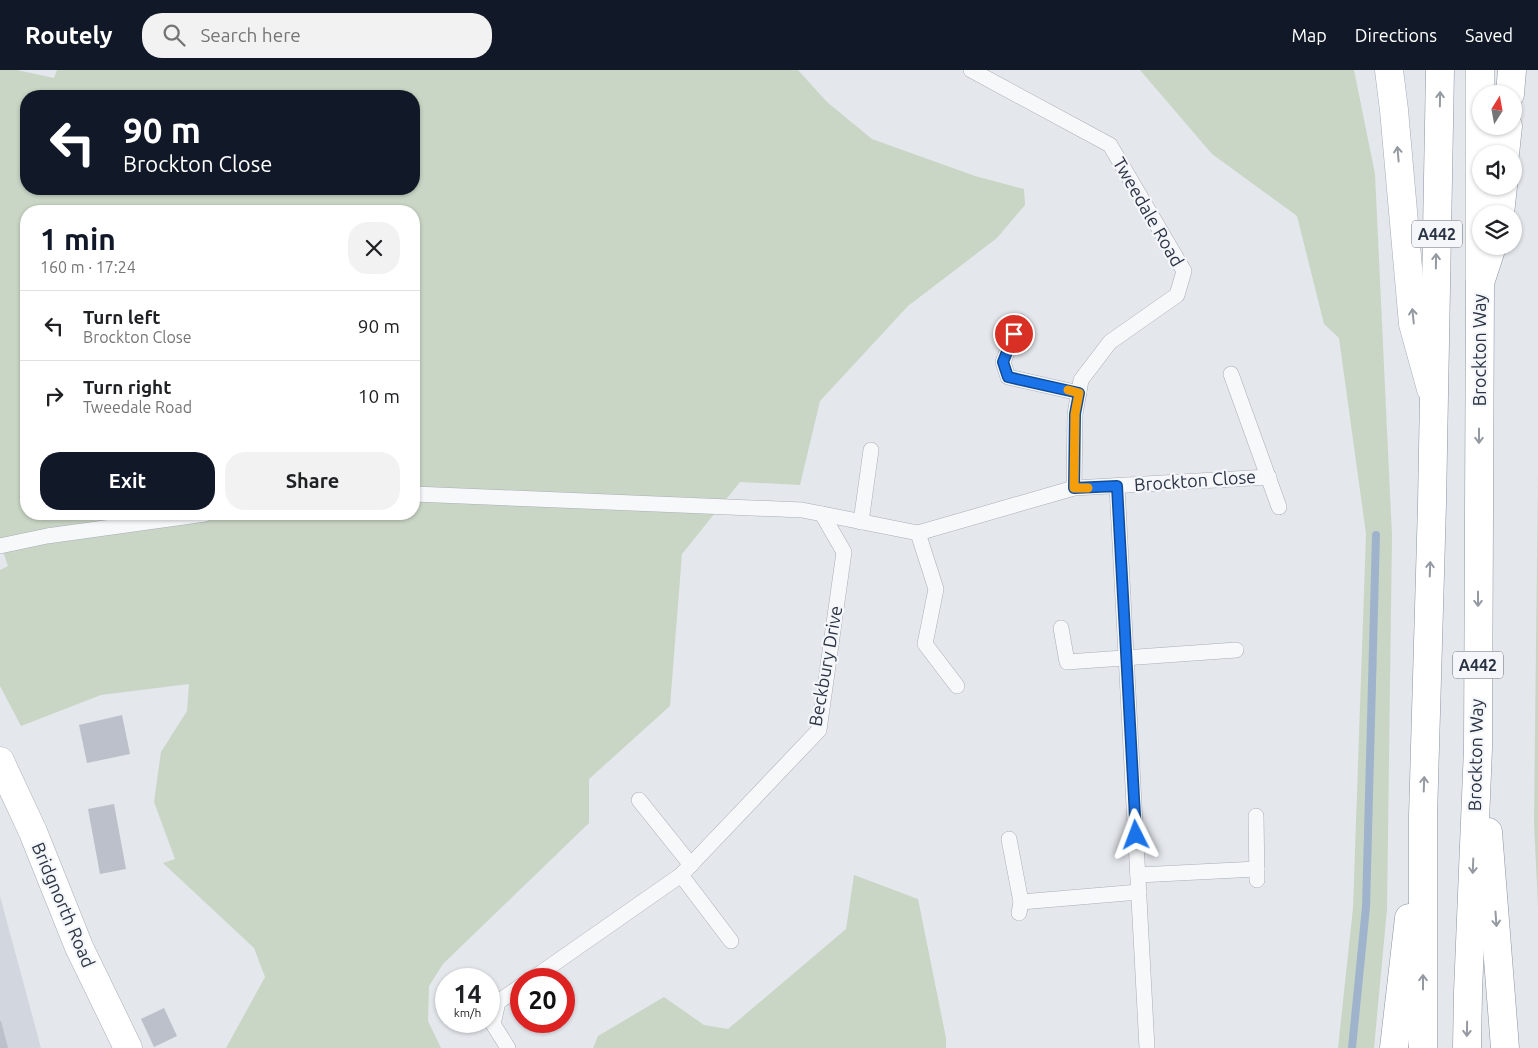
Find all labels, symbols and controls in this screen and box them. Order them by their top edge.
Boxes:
search box [142,13,492,58]
icon: search [160,21,188,49]
text: Routely [25,22,112,49]
text: Search here [200,24,301,46]
text: Map [1291,25,1327,45]
text: Directions [1355,25,1437,45]
text: Saved [1465,25,1513,45]
north arrow [1472,85,1522,135]
map controls [1472,85,1522,255]
one-way arrow [1435,91,1445,107]
icon: left [40,110,105,175]
text: 90 m [123,110,201,150]
button: sound [1472,145,1522,195]
one-way arrow [1394,146,1403,162]
text: Brockton Close [123,151,272,176]
street label: Tweedale Road [1110,153,1188,270]
button: layers [1472,205,1522,255]
road number: A442 [1412,220,1462,248]
text: 1 min [40,222,116,256]
button: close [348,222,400,274]
one-way arrow [1432,253,1441,269]
text: 160 m · 17:24 [40,258,136,276]
street label: Brockton Way [1469,293,1489,406]
text: Turn left [83,306,161,328]
one-way arrow [1408,308,1418,324]
icon: left [40,312,68,340]
pin [993,313,1035,355]
text: 90 m [358,315,400,337]
icon: arrive [1000,320,1028,348]
text: Brockton Close [83,328,192,346]
text: Turn right [83,376,171,398]
icon: right [40,382,68,410]
text: 10 m [358,385,400,407]
text: Tweedale Road [83,398,192,416]
one-way arrow [1474,428,1484,444]
button: Exit [40,452,215,510]
button: Share [225,452,400,510]
street label: Brockton Close [1133,466,1257,494]
one-way arrow [1425,562,1435,578]
one-way arrow [1473,590,1483,607]
street label: Beckbury Drive [805,604,845,728]
road number: A442 [1453,652,1503,678]
street label: Brockton Way [1464,698,1486,811]
one-way arrow [1419,777,1428,793]
position arrow [1109,808,1161,860]
street label: Bridgnorth Road [29,839,99,970]
one-way arrow [1468,858,1478,874]
one-way arrow [1491,910,1500,926]
speed limit sign: 20 [510,968,575,1033]
one-way arrow [1418,974,1428,990]
text: 14 [453,980,482,1008]
text: km/h [454,1006,481,1019]
one-way arrow [1463,1020,1472,1036]

